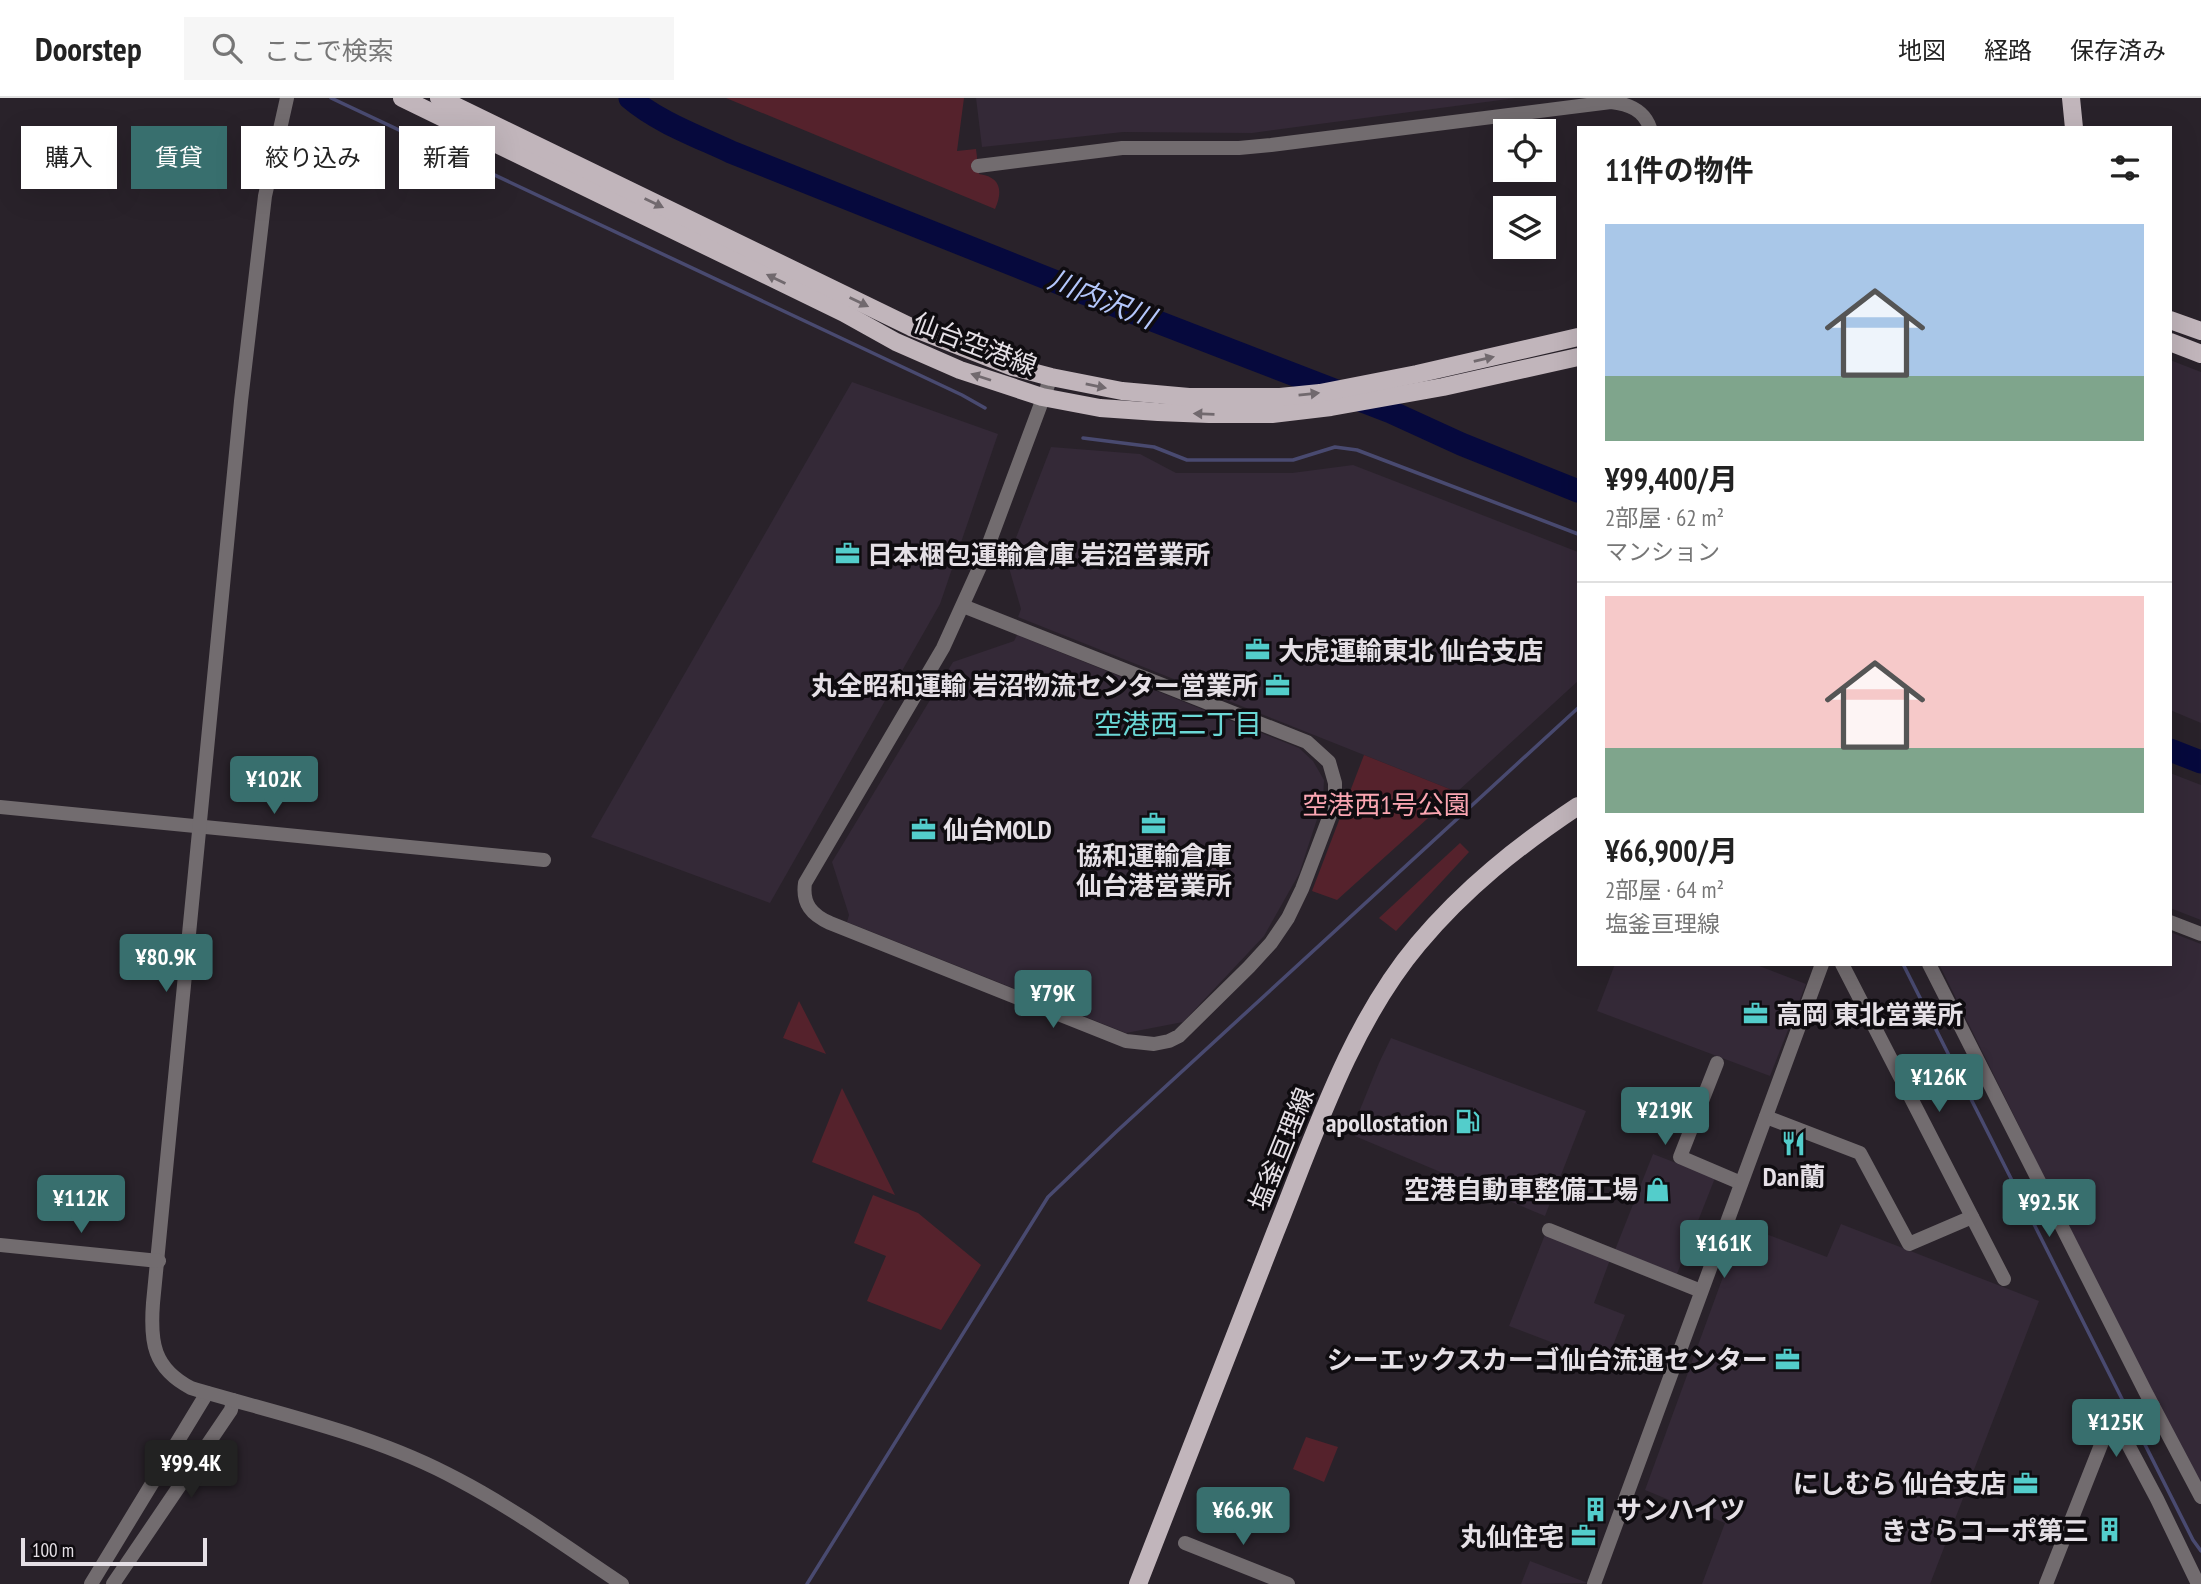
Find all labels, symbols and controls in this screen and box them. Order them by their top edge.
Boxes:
search box [184,17,674,80]
text: Doorstep [35,27,142,70]
icon: search [208,29,246,67]
text: ここで検索 [264,34,394,67]
text: 地図 [1898,35,1946,66]
text: 経路 [1984,35,2032,66]
text: 保存済み [2070,35,2166,66]
map controls [1493,119,1556,259]
button: locate [1493,119,1556,182]
chip: 購入 [21,126,117,189]
chip: 賃貸 [131,126,227,189]
chip: 絞り込み [241,126,385,189]
chip: 新着 [399,126,495,189]
icon: filters [2106,149,2144,187]
text: 11件の物件 [1605,150,1754,189]
button: layers [1493,196,1556,259]
one-way arrow [644,198,664,209]
water label: 川内沢川 [1043,260,1164,337]
icon: home [1812,270,1938,396]
one-way arrow [766,274,786,285]
one-way arrow [849,296,869,307]
street label: 仙台空港線 [908,305,1042,383]
one-way arrow [1473,353,1495,364]
one-way arrow [970,371,991,382]
one-way arrow [1085,381,1107,392]
one-way arrow [1298,388,1320,399]
one-way arrow [1193,408,1215,420]
text: ¥99,400/月 [1605,459,1738,498]
text: 2部屋 · 62 m² [1605,503,1724,532]
text: マンション [1605,537,1720,566]
place label: 日本梱包運輸倉庫 岩沼営業所 [867,538,1210,571]
office icon: 日本梱包運輸倉庫 岩沼営業所 [833,540,861,568]
place label: 大虎運輸東北 仙台支店 [1278,634,1543,667]
office icon: 大虎運輸東北 仙台支店 [1244,636,1272,664]
icon: home [1812,642,1938,768]
place label: 丸全昭和運輸 岩沼物流センター営業所 [811,669,1258,702]
office icon: 丸全昭和運輸 岩沼物流センター営業所 [1264,671,1292,699]
district label: 空港西二丁目 [1094,705,1262,742]
pin: ¥102K [225,756,323,816]
text: ¥102K [246,764,302,793]
park label: 空港西1号公園 [1302,788,1470,821]
office icon: 協和運輸倉庫 仙台港営業所 [1140,809,1168,837]
place label: 仙台MOLD [943,813,1052,846]
office icon: 仙台MOLD [909,815,937,843]
text: ¥66,900/月 [1605,831,1738,870]
place label: 協和運輸倉庫 仙台港営業所 [1076,839,1232,902]
text: 2部屋 · 64 m² [1605,875,1724,904]
text: 塩釜亘理線 [1605,909,1720,938]
pin: ¥80.9K [109,934,223,994]
text: ¥80.9K [136,942,196,971]
pin: ¥79K [1012,970,1094,1030]
text: ¥79K [1031,978,1075,1007]
place label: 高岡 東北営業所 [1776,998,1963,1031]
office icon: 高岡 東北営業所 [1742,1000,1770,1028]
pin: ¥126K [1890,1054,1988,1114]
text: ¥126K [1911,1062,1967,1091]
street label: 塩釜亘理線 [1241,1083,1321,1215]
pin: ¥219K [1616,1088,1714,1147]
text: ¥219K [1637,1095,1693,1124]
place label: apollostation [1326,1106,1448,1139]
fuel station icon: apollostation [1454,1108,1482,1136]
restaurant icon: Dan蘭 [1780,1130,1808,1158]
place label: Dan蘭 [1763,1160,1825,1193]
place label: 空港自動車整備工場 [1404,1173,1638,1206]
shop icon: 空港自動車整備工場 [1644,1175,1672,1203]
pin: ¥112K [32,1176,130,1235]
pin: ¥92.5K [1992,1180,2106,1239]
text: ¥112K [53,1183,109,1212]
text: ¥92.5K [2019,1187,2079,1216]
pin: ¥161K [1675,1220,1773,1280]
text: ¥161K [1696,1228,1752,1257]
place label: シーエックスカーゴ仙台流通センター [1327,1343,1768,1376]
office icon: シーエックスカーゴ仙台流通センター [1774,1345,1802,1373]
pin: ¥125K [2067,1400,2165,1459]
text: ¥125K [2088,1407,2144,1436]
pin: ¥99.4K [134,1440,248,1500]
text: ¥99.4K [161,1448,221,1477]
place label: にしむら 仙台支店 [1793,1467,2006,1500]
office icon: にしむら 仙台支店 [2012,1469,2040,1497]
pin: ¥66.9K [1186,1488,1300,1547]
place label: サンハイツ [1616,1493,1745,1526]
text: ¥66.9K [1213,1495,1273,1524]
building icon: サンハイツ [1582,1495,1610,1523]
place label: きさらコーポ第三 [1881,1514,2089,1547]
building icon: きさらコーポ第三 [2095,1516,2123,1544]
place label: 丸仙住宅 [1460,1520,1564,1553]
office icon: 丸仙住宅 [1570,1522,1598,1550]
scale bar [21,1535,206,1567]
text: 100 m [32,1538,74,1562]

